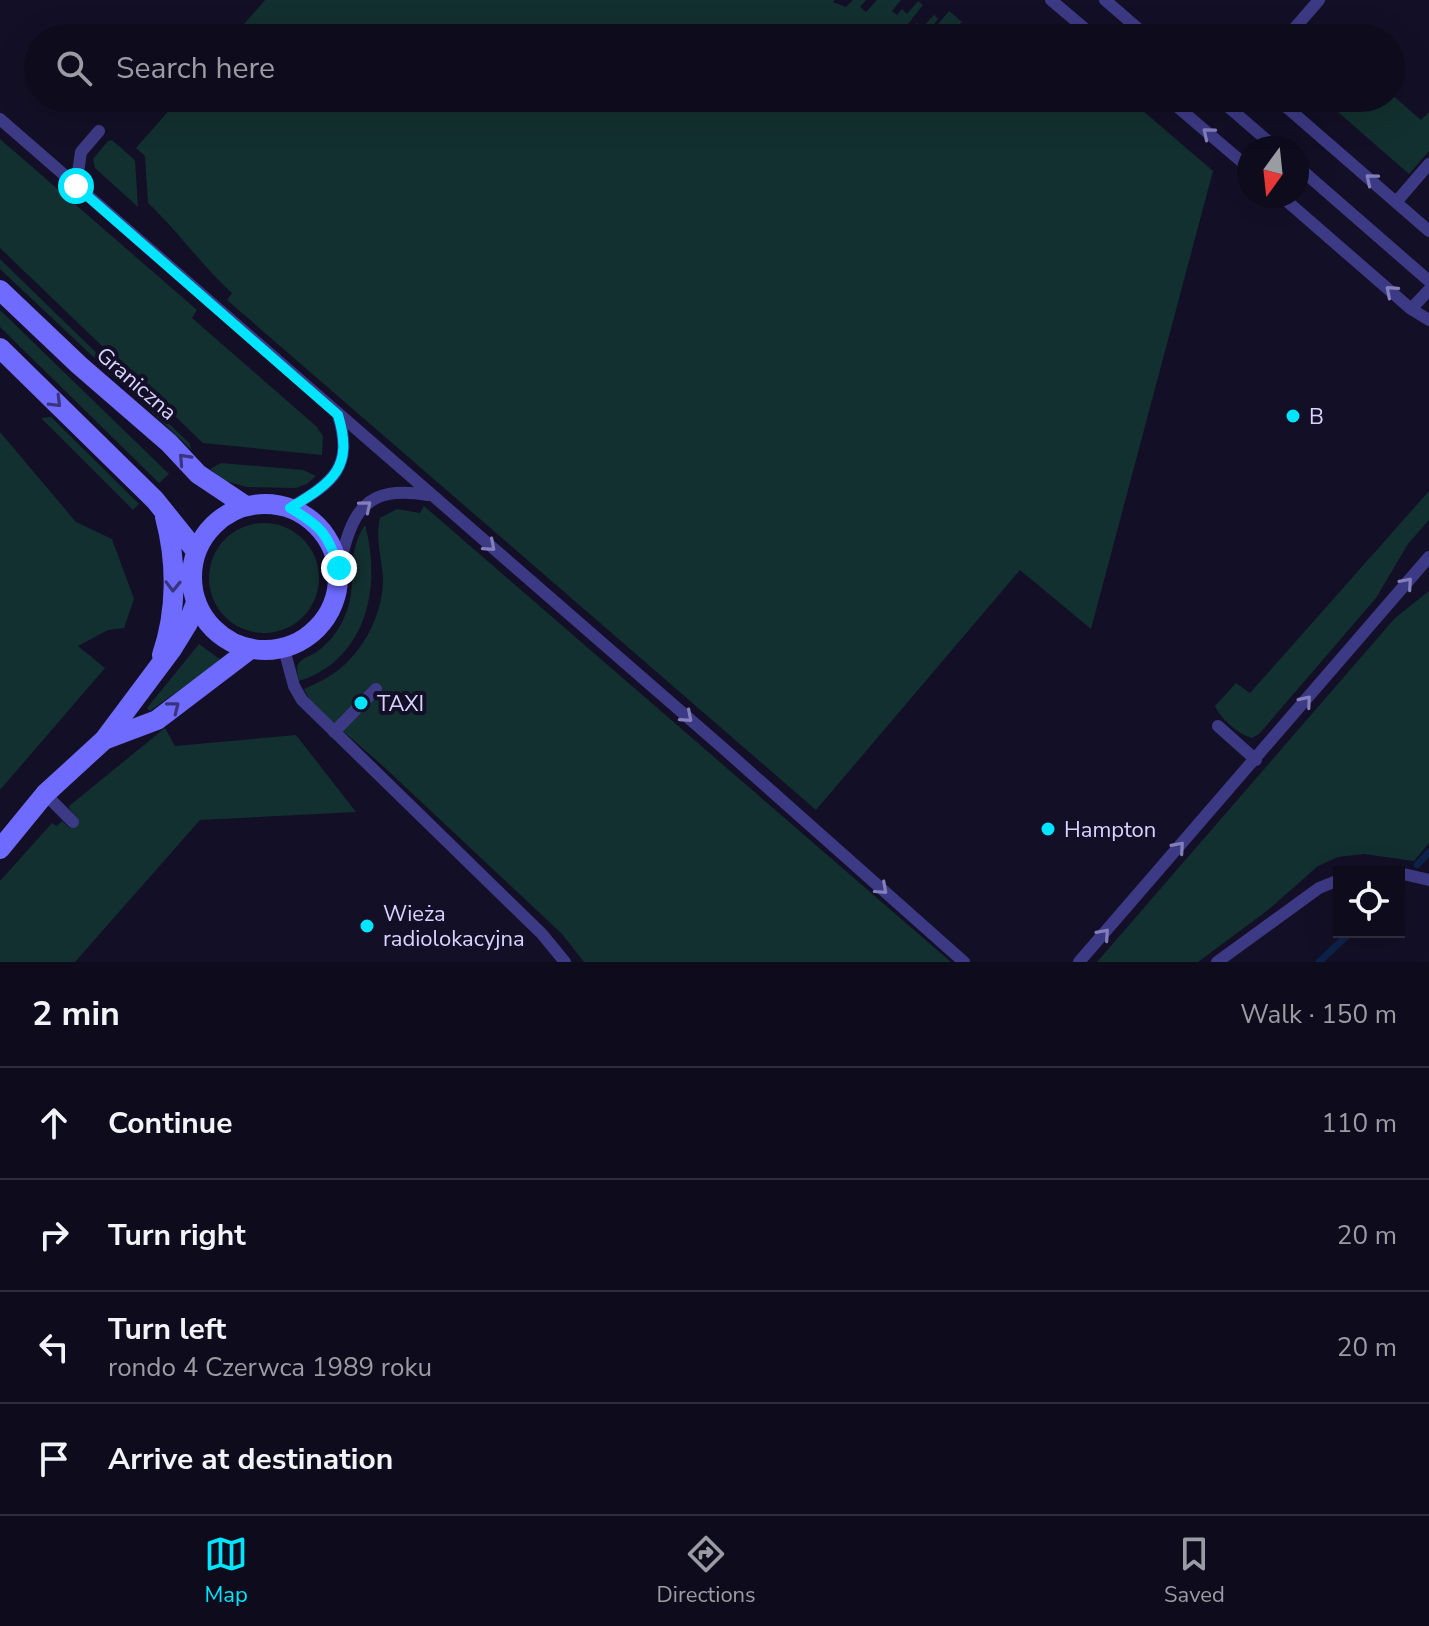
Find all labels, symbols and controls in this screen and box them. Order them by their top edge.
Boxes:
search box [24,24,1405,112]
icon: search [52,46,96,90]
text: Search here [116,48,275,89]
one-way arrow [1202,128,1217,143]
north arrow [1237,136,1309,208]
route start [58,168,94,204]
one-way arrow [1366,174,1381,189]
one-way arrow [1385,286,1400,301]
street label: Graniczna [90,340,183,427]
one-way arrow [46,393,61,408]
place label: B [1309,402,1324,432]
marker: B [1284,407,1302,425]
one-way arrow [180,454,194,469]
one-way arrow [357,501,372,516]
one-way arrow [481,537,496,551]
route end [321,550,357,586]
one-way arrow [1397,577,1411,592]
one-way arrow [164,580,182,593]
place label: TAXI [377,689,424,719]
marker: TAXI [352,694,370,712]
one-way arrow [1296,695,1311,710]
one-way arrow [165,702,180,716]
one-way arrow [677,707,692,722]
place label: Hampton [1064,815,1156,845]
marker: Hampton [1039,820,1057,838]
one-way arrow [1170,842,1184,857]
map controls [1333,866,1405,938]
button: locate [1333,866,1405,938]
one-way arrow [872,879,887,894]
place label: Wieża radiolokacyjna [383,899,525,954]
marker: Wieża radiolokacyjna [358,917,376,935]
one-way arrow [1094,929,1108,943]
text: 2 min [32,991,120,1037]
text: Walk · 150 m [1240,997,1397,1032]
icon: ahead [32,1101,76,1145]
text: Continue [108,1103,233,1144]
text: 110 m [1321,1106,1397,1141]
icon: right [32,1213,76,1257]
text: Turn right [108,1215,246,1256]
text: 20 m [1337,1218,1397,1253]
text: Turn left [108,1309,226,1350]
icon: left [32,1325,76,1369]
text: 20 m [1337,1330,1397,1365]
text: rondo 4 Czerwca 1989 roku [108,1350,432,1385]
icon: arrive [32,1437,76,1481]
text: Arrive at destination [108,1439,393,1480]
tab: Map [204,1532,248,1610]
tab: Directions [657,1532,756,1610]
tab: Saved [1164,1532,1225,1610]

